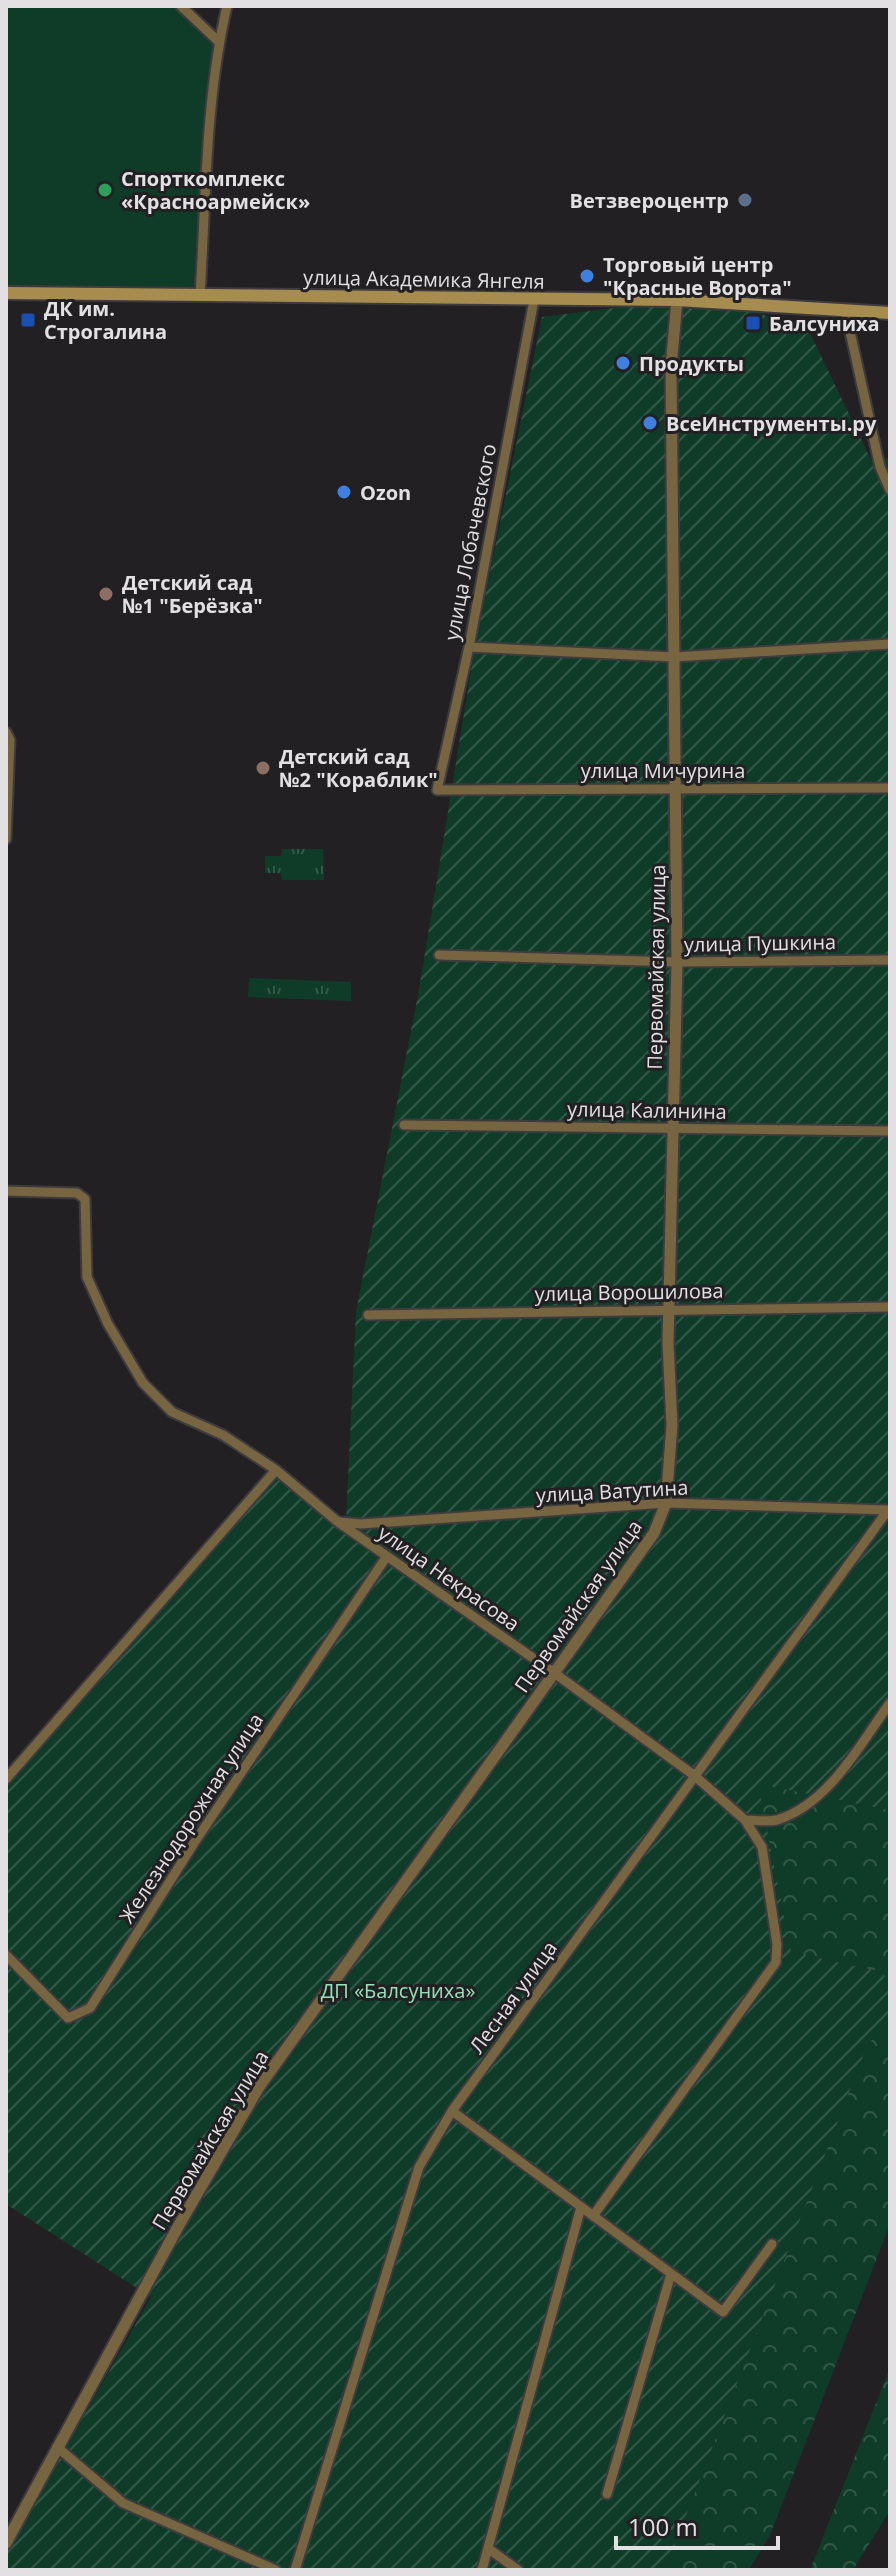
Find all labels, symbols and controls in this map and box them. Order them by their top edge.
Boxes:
place label: Спорткомплекс «Красноармейск» [121,165,310,215]
marker: Спорткомплекс «Красноармейск» [96,181,114,199]
place label: Ветзвероцентр [570,187,729,214]
marker: Ветзвероцентр [736,191,754,209]
place label: Торговый центр "Красные Ворота" [603,251,792,301]
street label: улица Академика Янгеля [303,263,545,295]
marker: Торговый центр "Красные Ворота" [578,267,596,285]
place label: ДК им. Строгалина [44,295,167,345]
place label: Балсуниха [769,310,880,337]
marker: ДК им. Строгалина [19,311,37,329]
marker: Балсуниха [744,314,762,332]
place label: Продукты [639,350,744,377]
marker: Продукты [614,354,632,372]
place label: ВсеИнструменты.ру [666,410,877,437]
marker: ВсеИнструменты.ру [641,414,659,432]
street label: улица Лобачевского [438,441,502,643]
place label: Ozon [360,479,411,506]
marker: Ozon [335,483,353,501]
place label: Детский сад №1 "Берёзка" [122,569,263,619]
marker: Детский сад №1 "Берёзка" [97,585,115,603]
place label: Детский сад №2 "Кораблик" [279,743,438,793]
street label: улица Мичурина [581,757,745,784]
marker: Детский сад №2 "Кораблик" [254,759,272,777]
street label: Первомайская улица [641,864,671,1070]
street label: улица Пушкина [684,928,836,958]
street label: улица Калинина [567,1095,727,1125]
street label: улица Ворошилова [534,1277,724,1307]
street label: улица Ватутина [535,1474,689,1508]
street label: Первомайская улица [508,1514,648,1698]
street label: улица Некрасова [373,1519,525,1637]
street label: Железнодорожная улица [113,1708,269,1928]
street label: Лесная улица [463,1935,563,2059]
park label: ДП «Балсуниха» [321,1977,475,2004]
street label: Первомайская улица [146,2045,274,2235]
scale bar [616,2500,778,2550]
text: 100 m [628,2510,698,2543]

